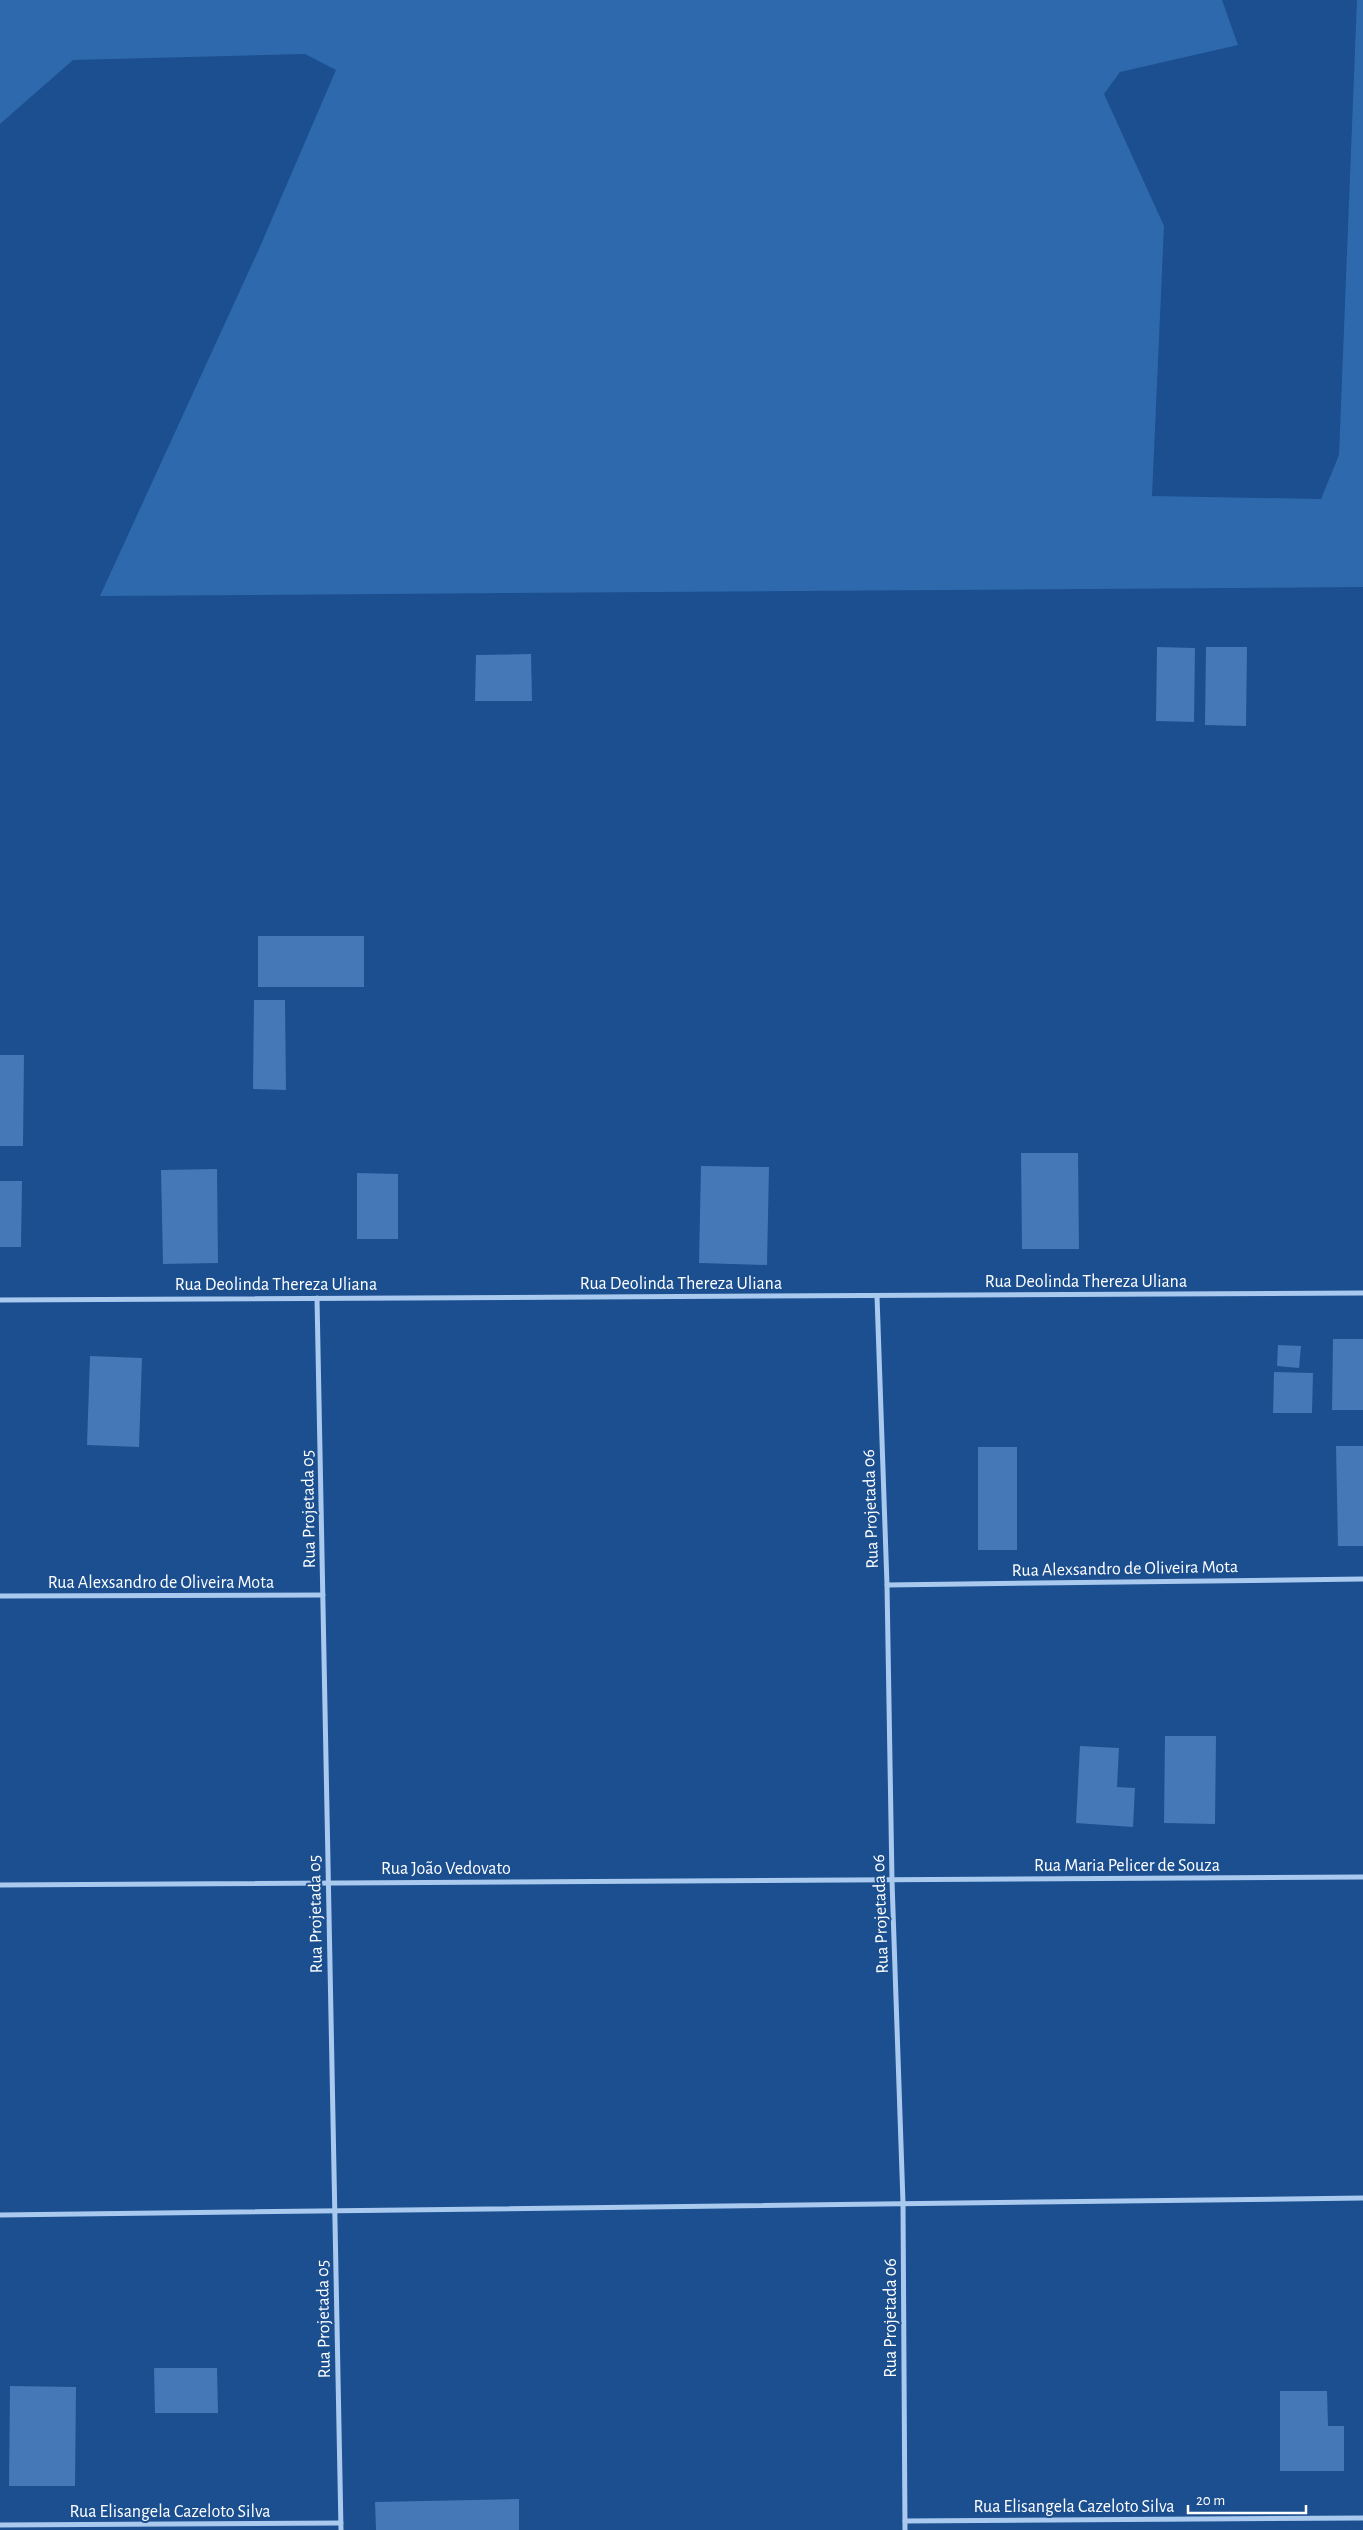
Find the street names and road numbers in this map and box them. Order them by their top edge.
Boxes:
street label: Rua Deolinda Thereza Uliana [985,1273,1187,1291]
street label: Rua Deolinda Thereza Uliana [580,1275,782,1293]
street label: Rua Deolinda Thereza Uliana [175,1276,377,1294]
street label: Rua Projetada 06 [860,1449,882,1569]
street label: Rua Projetada 05 [299,1450,319,1568]
street label: Rua Alexsandro de Oliveira Mota [1012,1558,1238,1580]
street label: Rua Alexsandro de Oliveira Mota [48,1574,274,1592]
street label: Rua Projetada 06 [870,1854,892,1974]
street label: Rua Projetada 05 [306,1855,326,1973]
street label: Rua Maria Pelicer de Souza [1034,1857,1220,1875]
street label: Rua João Vedovato [381,1860,511,1878]
street label: Rua Projetada 06 [882,2258,900,2378]
street label: Rua Projetada 05 [314,2260,334,2378]
street label: Rua Elisangela Cazeloto Silva [973,2498,1175,2516]
street label: Rua Elisangela Cazeloto Silva [69,2503,271,2521]

